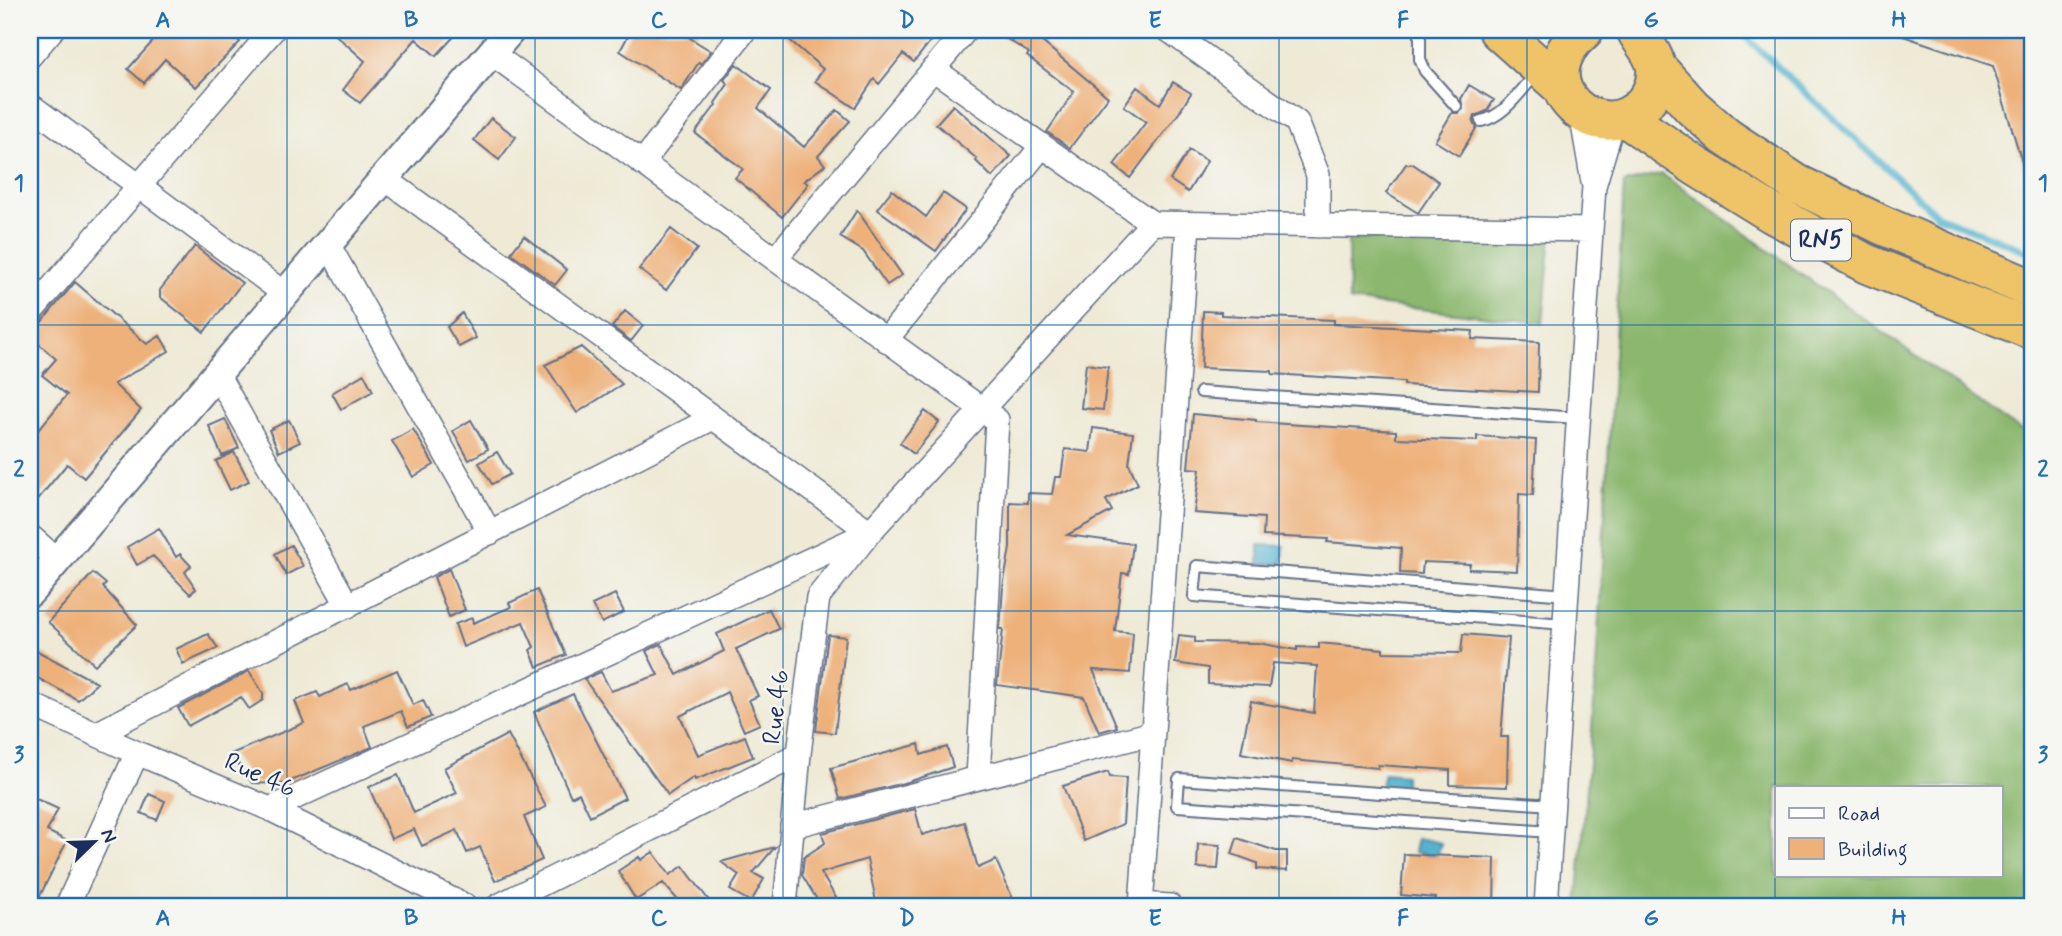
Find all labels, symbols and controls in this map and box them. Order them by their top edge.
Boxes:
text: A [155,6,171,36]
text: B [404,6,419,36]
text: C [651,6,668,36]
text: D [899,6,915,36]
text: E [1148,6,1162,36]
text: F [1397,6,1409,36]
text: G [1643,6,1659,36]
text: H [1891,6,1907,36]
text: 1 [14,169,24,199]
text: 1 [2038,169,2048,199]
road number: RN5 [1791,220,1851,260]
text: 2 [13,455,25,485]
text: 2 [2037,455,2049,485]
street label: Rue 46 [756,668,798,746]
text: 3 [14,741,25,771]
text: 3 [2038,741,2049,771]
street label: Rue 46 [219,745,301,807]
legend [1775,786,2002,876]
text: Road [1838,800,1880,828]
north arrow [60,806,130,876]
text: N [94,825,122,847]
text: Building [1838,836,1908,866]
text: A [155,904,171,934]
text: B [404,904,419,934]
text: C [651,904,668,934]
text: D [899,904,915,934]
text: E [1148,904,1162,934]
text: F [1397,904,1409,934]
text: G [1643,904,1659,934]
text: H [1891,904,1907,934]

